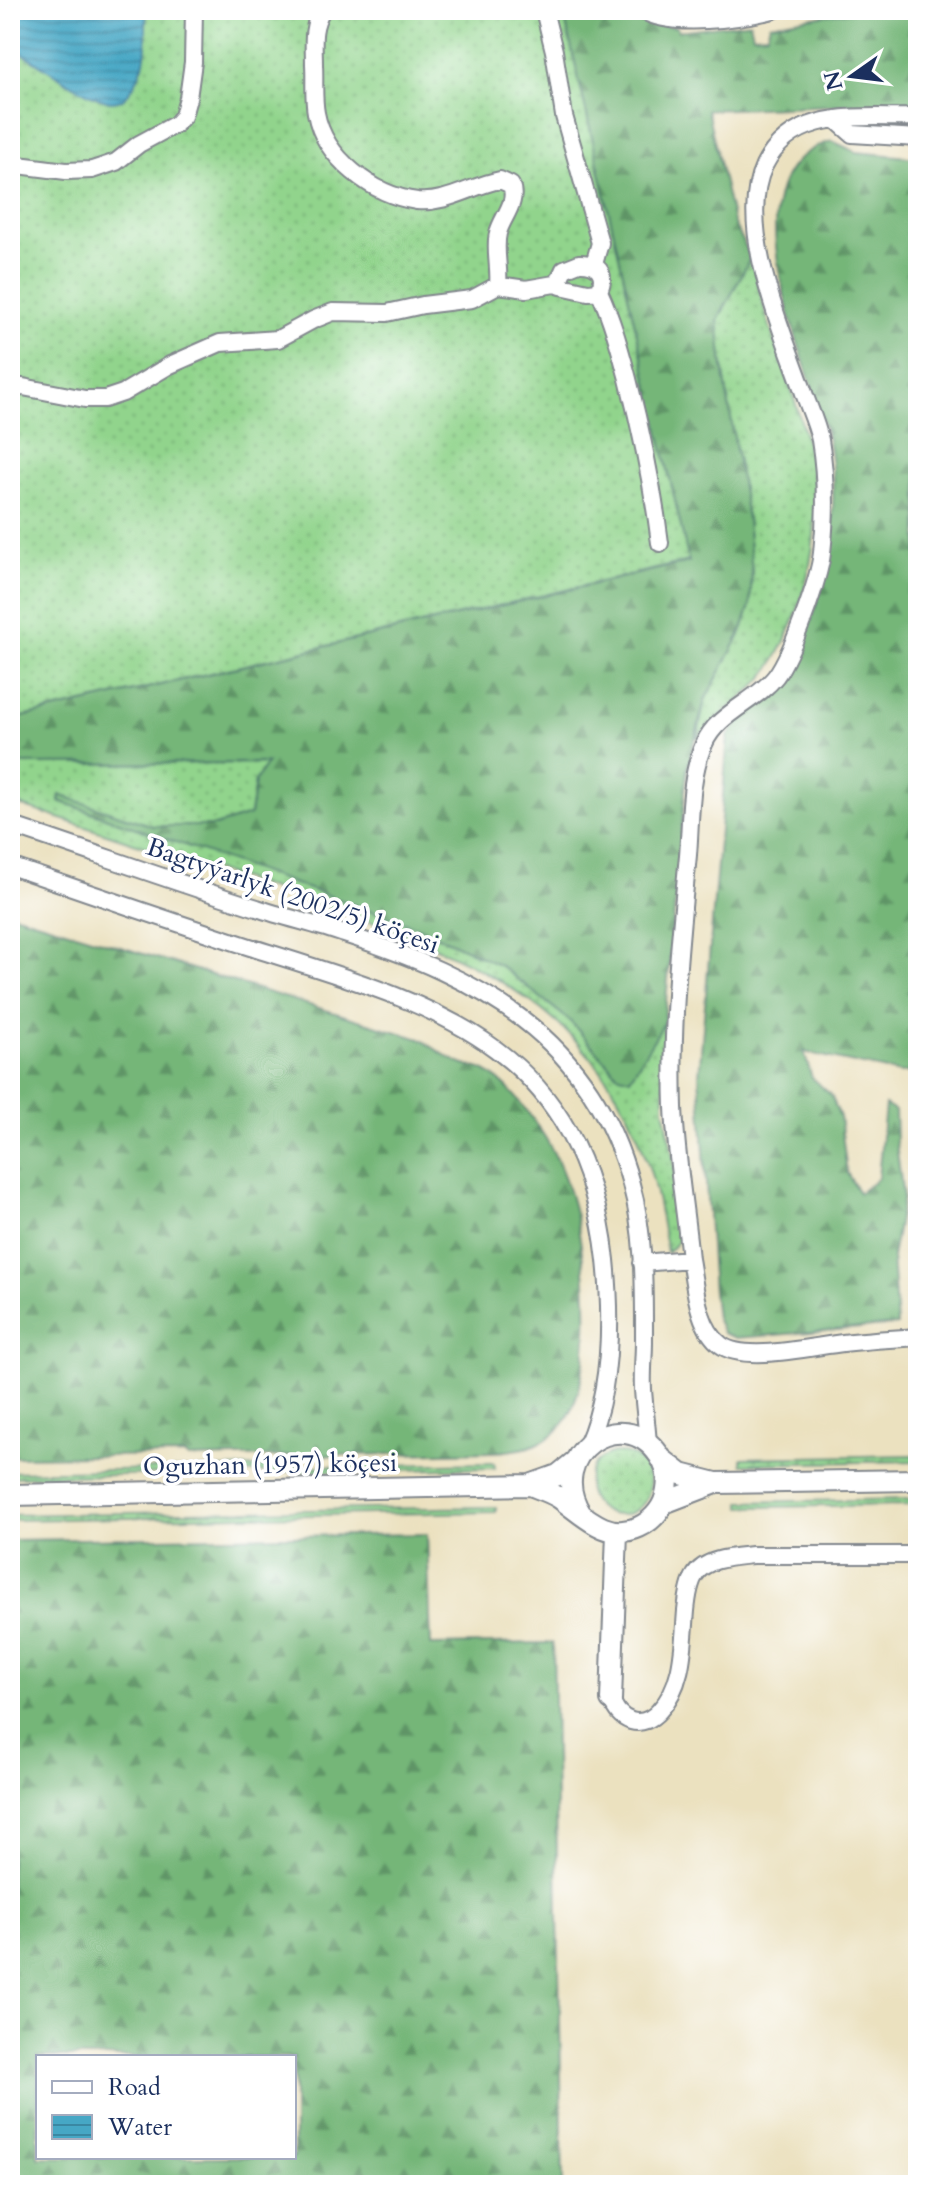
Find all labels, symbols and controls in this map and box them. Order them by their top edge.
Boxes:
north arrow [812,36,892,116]
text: N [817,68,850,93]
street label: Bagtyýarlyk (2002/5) köçesi [142,829,444,962]
street label: Oguzhan (1957) köçesi [142,1445,398,1484]
legend [36,2055,296,2159]
text: Road [108,2071,161,2104]
text: Water [107,2111,172,2144]

